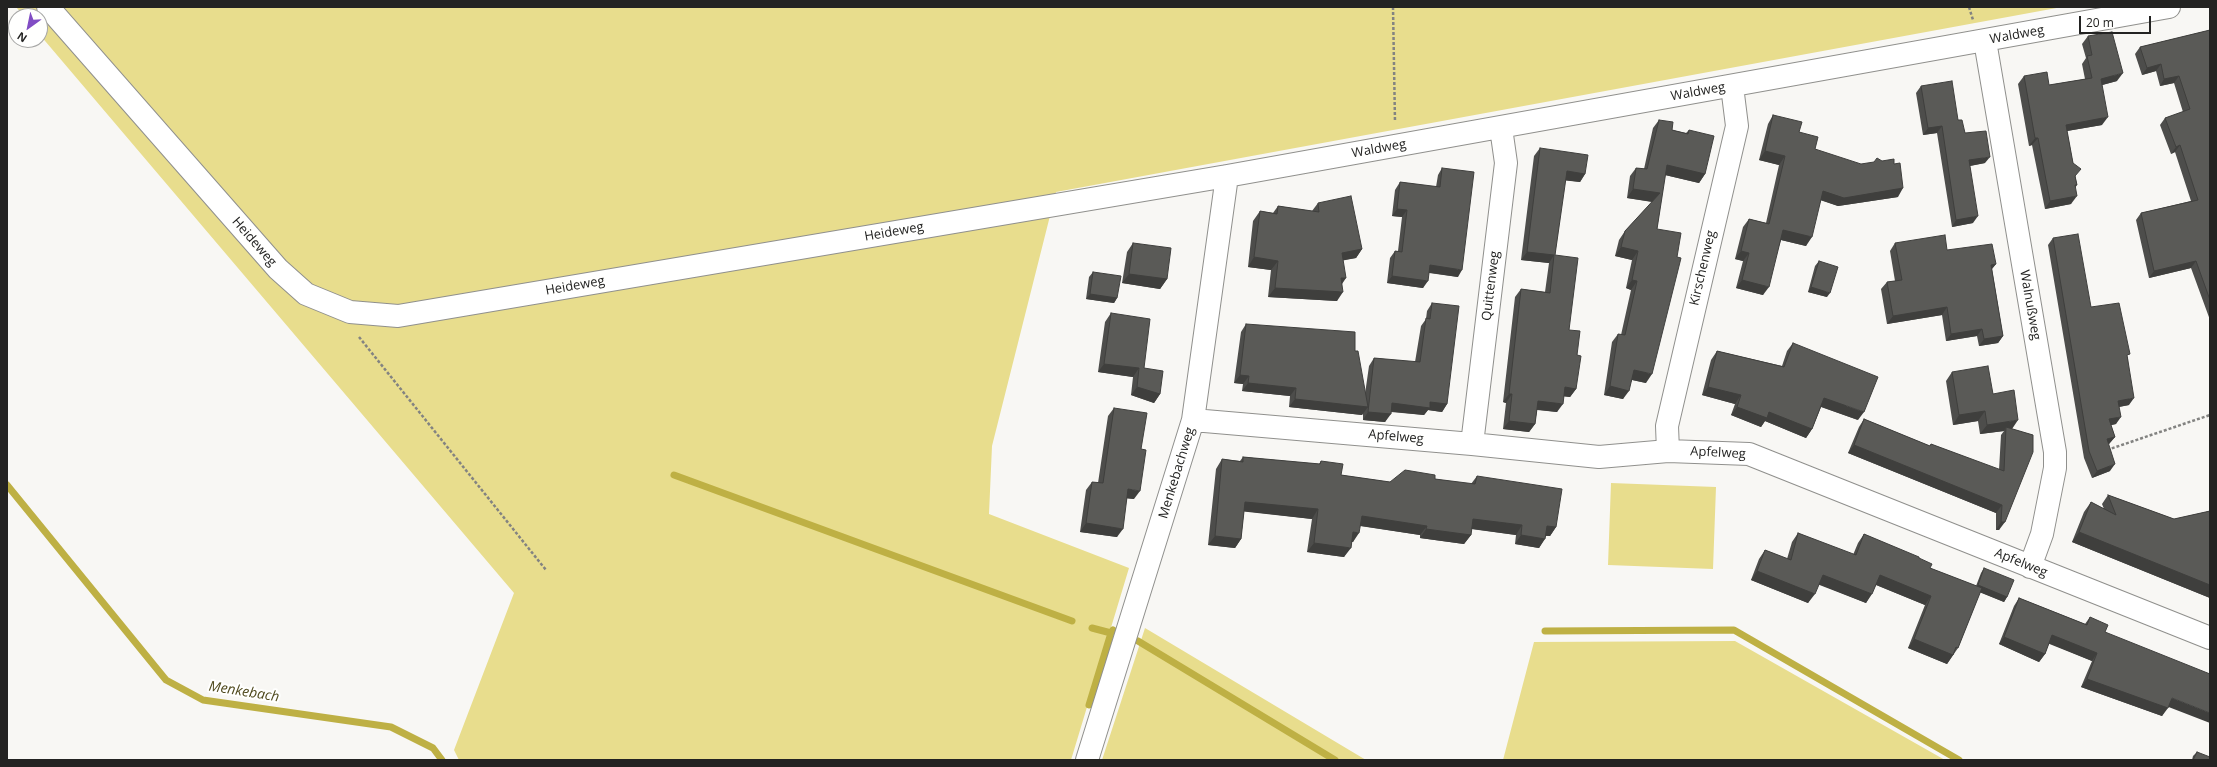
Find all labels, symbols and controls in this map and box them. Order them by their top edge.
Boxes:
north arrow [8,8,48,48]
scale bar [2081,8,2153,34]
text: 20 m [2086,14,2114,31]
street label: Waldweg [1989,23,2045,47]
text: N [14,29,30,46]
street label: Waldweg [1670,80,1726,104]
street label: Waldweg [1351,137,1407,161]
street label: Heideweg [228,214,280,270]
street label: Heideweg [863,219,925,245]
street label: Kirschenweg [1687,229,1719,307]
street label: Quittenweg [1479,250,1503,322]
street label: Walnußweg [2016,269,2044,341]
street label: Heideweg [544,273,606,299]
street label: Menkebachweg [1156,425,1198,521]
street label: Apfelweg [1368,427,1424,447]
street label: Apfelweg [1690,444,1746,462]
street label: Apfelweg [1992,545,2050,581]
water label: Menkebach [208,678,280,706]

